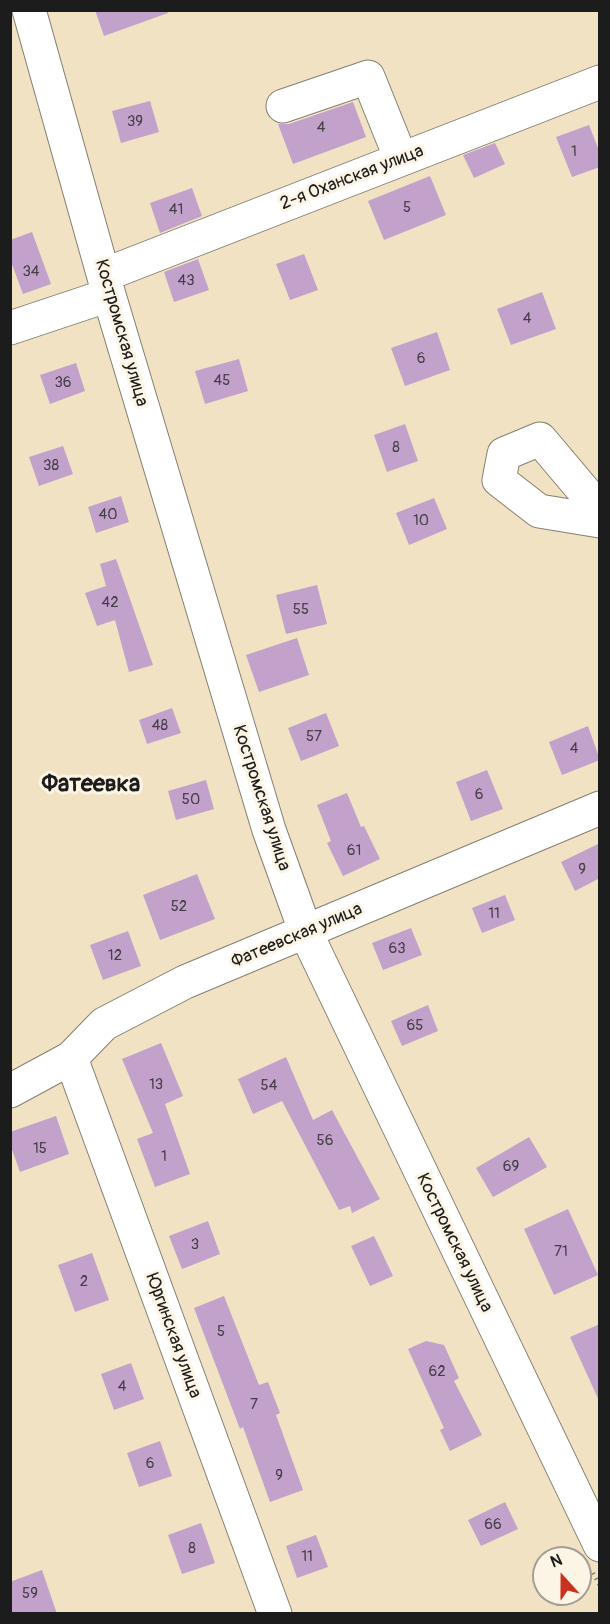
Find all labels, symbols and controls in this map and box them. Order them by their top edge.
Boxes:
house number: 39 [127,113,143,131]
house number: 4 [317,119,325,137]
street label: 2-я Оханская улица [277,141,427,215]
house number: 1 [571,143,577,161]
house number: 5 [403,199,411,217]
house number: 41 [169,201,183,219]
street label: Костромская улица [90,257,152,409]
house number: 34 [22,263,40,281]
house number: 43 [177,272,195,290]
house number: 4 [523,310,531,328]
house number: 6 [417,350,425,368]
house number: 45 [214,372,230,390]
house number: 36 [54,374,72,392]
house number: 8 [392,439,400,457]
house number: 38 [43,457,59,475]
house number: 40 [99,506,117,524]
house number: 10 [413,512,429,530]
house number: 42 [101,594,119,612]
house number: 55 [293,601,309,619]
house number: 48 [152,717,168,735]
street label: Костромская улица [227,722,295,874]
house number: 57 [306,728,322,746]
house number: 4 [570,740,578,758]
district label: Фатеевка [42,771,140,799]
house number: 6 [475,786,483,804]
house number: 50 [182,791,200,809]
house number: 61 [347,842,361,860]
house number: 9 [578,861,586,879]
house number: 52 [171,898,187,916]
street label: Фатеевская улица [228,899,366,973]
house number: 11 [488,905,500,923]
house number: 63 [388,940,406,958]
house number: 12 [108,947,122,965]
house number: 65 [407,1017,423,1035]
house number: 13 [149,1076,163,1094]
house number: 54 [261,1077,277,1095]
house number: 56 [317,1132,333,1150]
house number: 15 [33,1140,47,1158]
house number: 1 [161,1148,167,1166]
house number: 69 [503,1158,519,1176]
street label: Костромская улица [411,1170,497,1316]
house number: 3 [191,1236,199,1254]
house number: 71 [554,1243,568,1261]
street label: Юргинская улица [140,1271,206,1401]
house number: 2 [80,1273,88,1291]
house number: 5 [217,1323,225,1341]
house number: 62 [428,1363,446,1381]
house number: 4 [118,1378,126,1396]
house number: 7 [250,1396,258,1414]
house number: 6 [146,1455,154,1473]
house number: 9 [275,1467,283,1485]
house number: 66 [484,1516,502,1534]
house number: 8 [188,1540,196,1558]
north arrow [532,1546,592,1606]
house number: 11 [301,1548,313,1566]
text: N [548,1550,565,1572]
house number: 59 [22,1585,38,1603]

